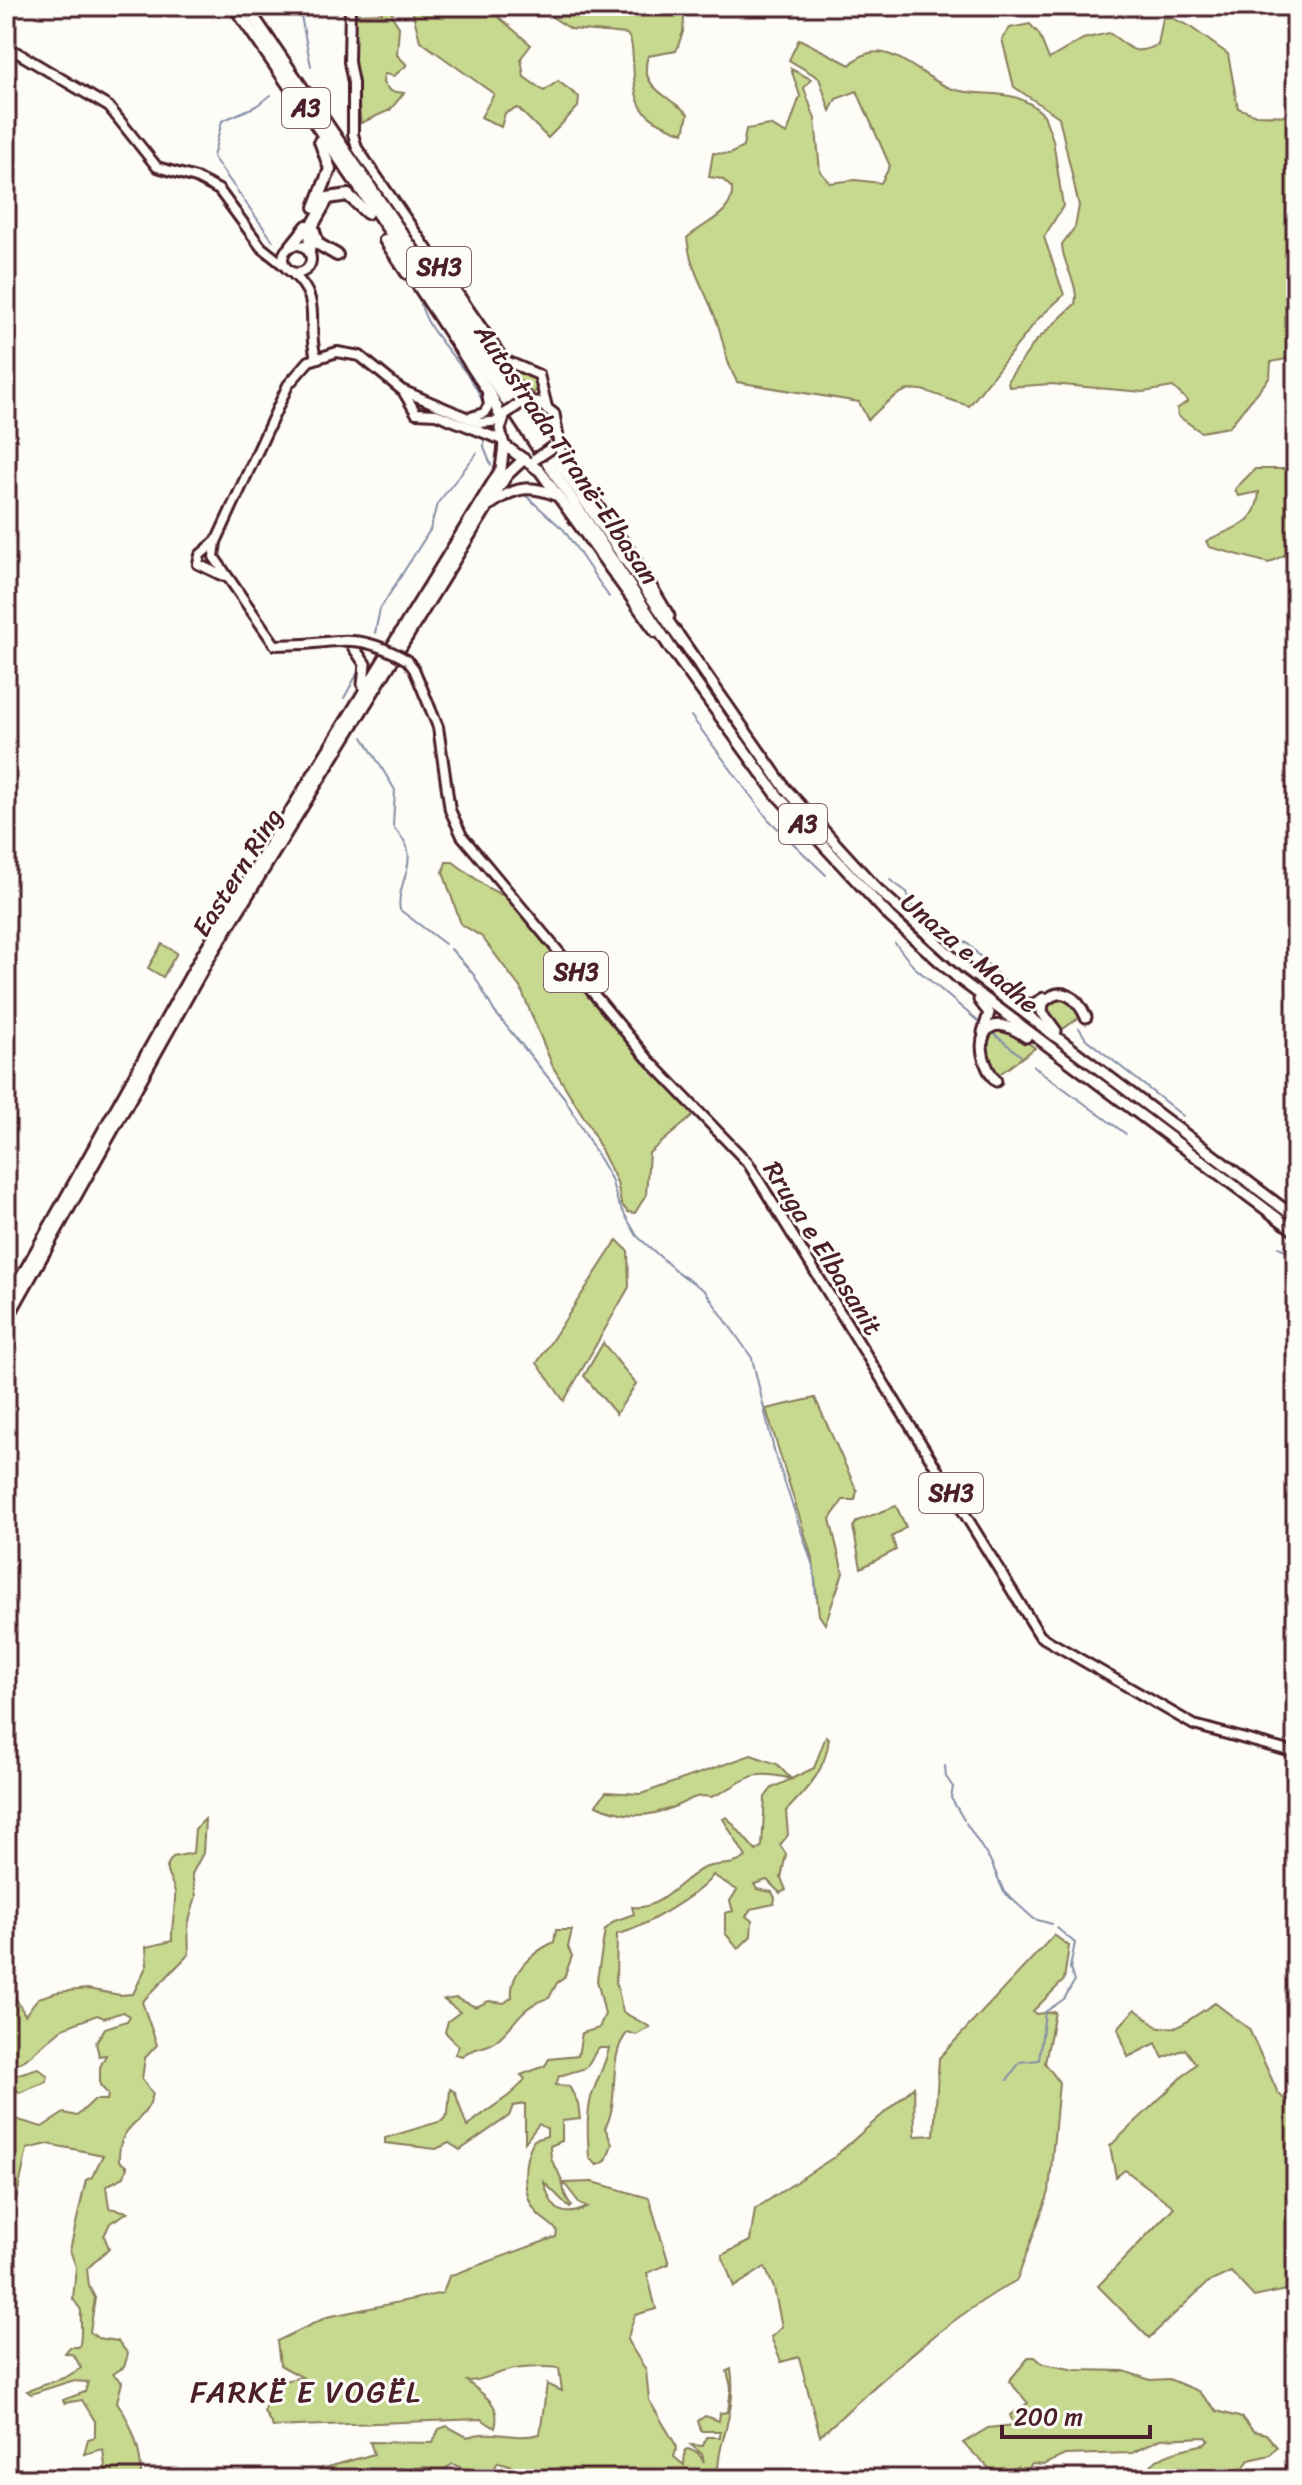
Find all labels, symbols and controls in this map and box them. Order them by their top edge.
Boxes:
road number: A3 [282,88,330,128]
road number: SH3 [407,247,471,287]
street label: Autostrada Tiranë-Elbasan [461,313,672,594]
street label: Eastern Ring [179,798,295,946]
road number: A3 [779,804,827,844]
street label: Unaza e Madhe [890,881,1050,1025]
road number: SH3 [544,952,608,992]
street label: Rruga e Elbasanit [751,1151,895,1345]
road number: SH3 [919,1473,983,1513]
district label: FARKË E VOGËL [190,2365,422,2419]
scale bar [1002,2389,1150,2439]
text: 200 m [1014,2396,1083,2438]

